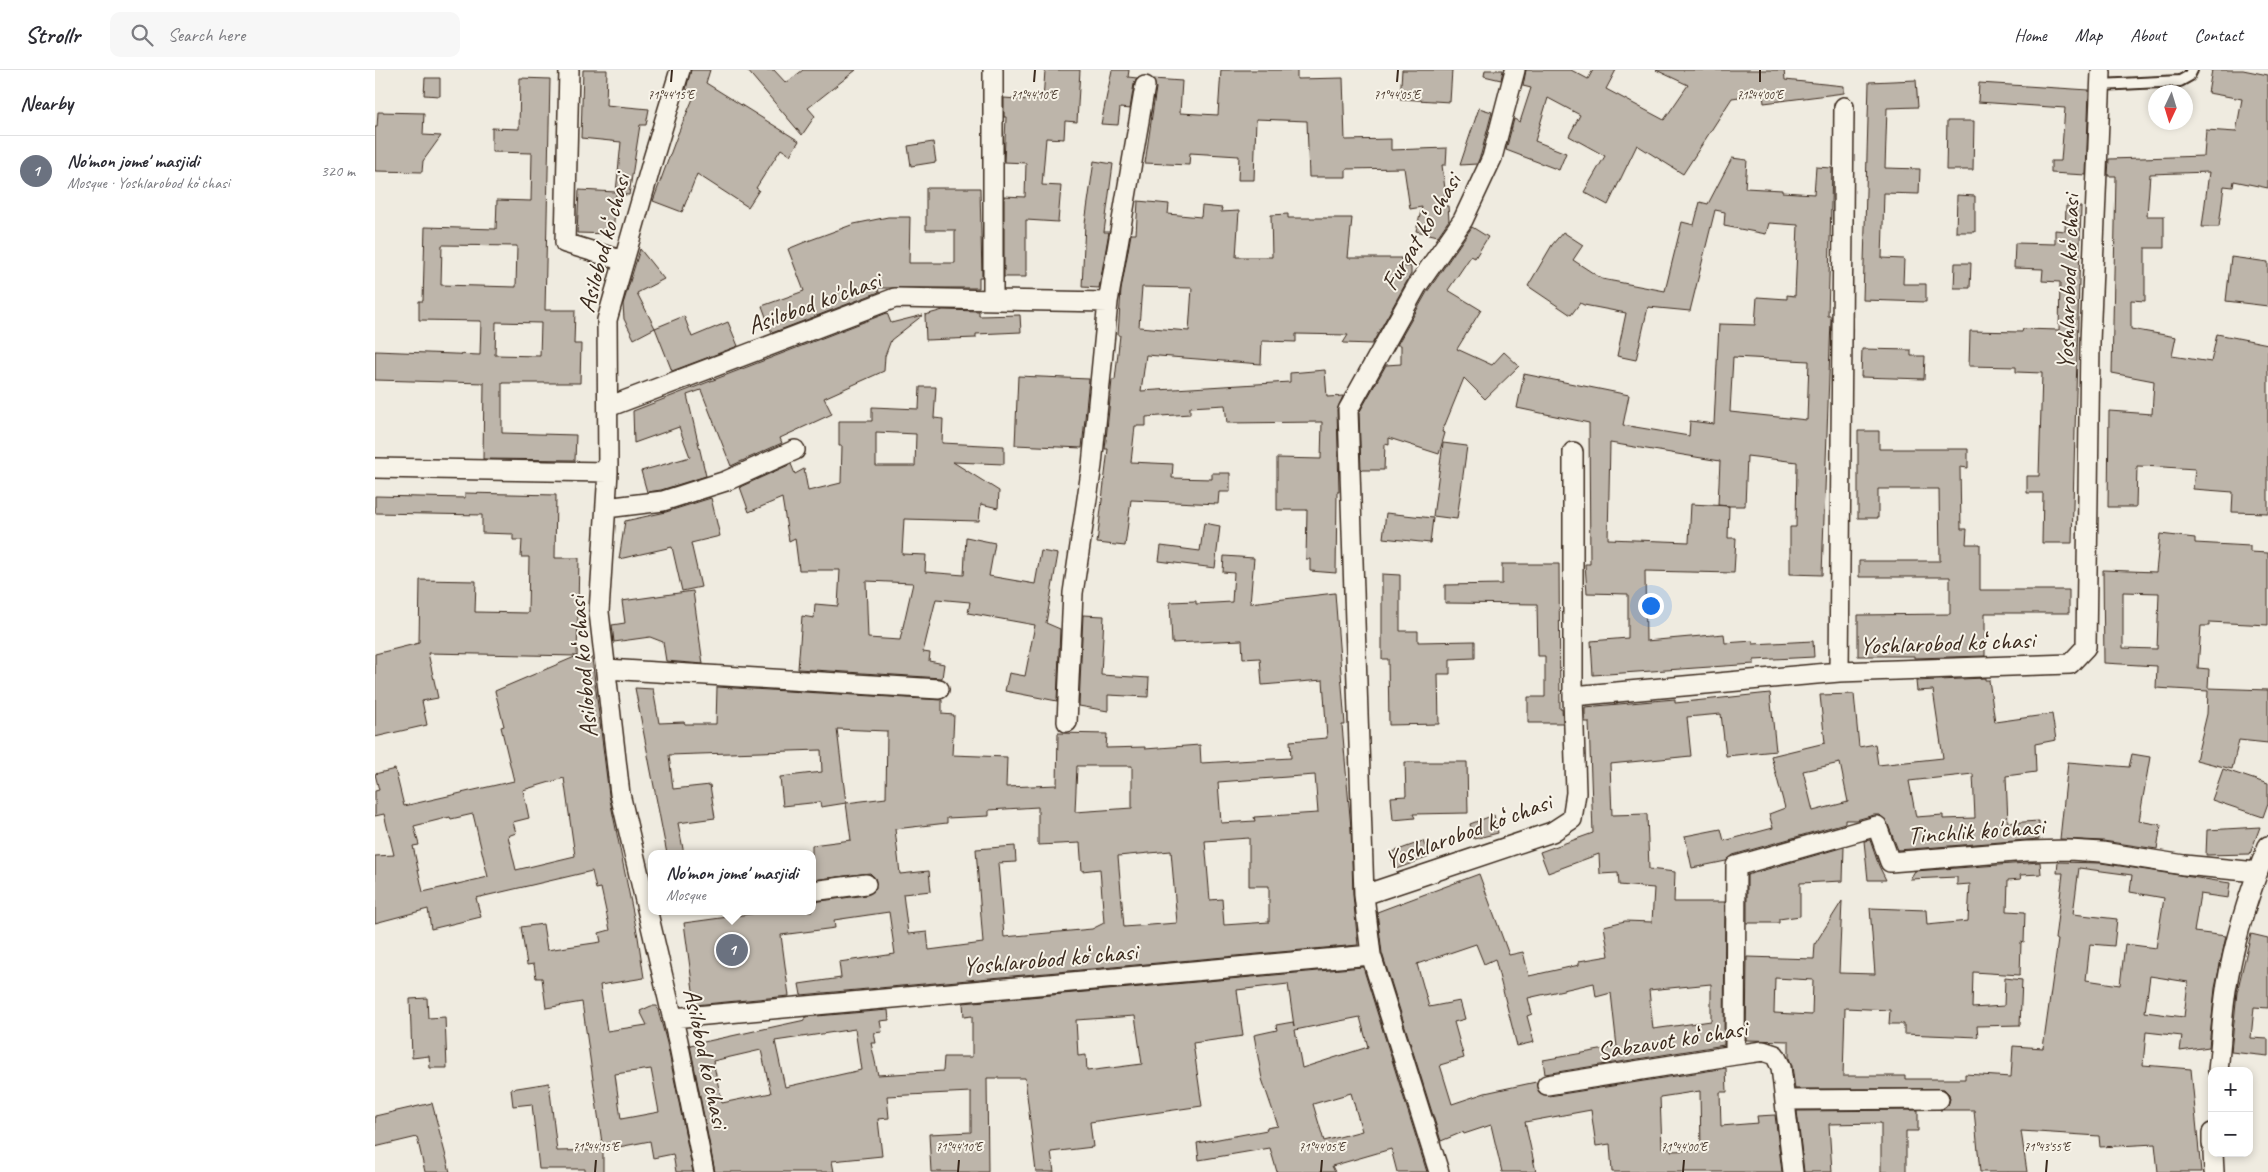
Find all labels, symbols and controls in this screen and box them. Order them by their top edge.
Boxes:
search box [110,12,460,57]
text: Strollr [25,20,80,50]
icon: search [128,21,156,49]
text: Search here [168,23,245,47]
text: Home [2014,24,2047,46]
text: Map [2075,24,2102,46]
text: About [2130,24,2166,46]
text: Contact [2194,24,2243,46]
north arrow [2148,85,2193,130]
text: 71°44'15"E [648,87,696,103]
text: 71°44'10"E [1011,87,1059,103]
text: 71°44'05"E [1374,87,1422,103]
text: 71°44'00"E [1737,87,1785,103]
text: Nearby [20,90,73,116]
text: No'mon jome' masjidi [67,149,199,173]
text: 1 [32,161,40,181]
text: 320 m [321,161,355,181]
street label: Furqat koʻchasi [1374,165,1470,296]
street label: Asilobod koʻchasi [570,167,639,316]
text: Mosque · Yoshlarobod koʻchasi [67,173,230,193]
street label: Yoshlarobod koʻchasi [2049,191,2087,370]
street label: Asilobod ko'chasi [743,263,888,342]
street label: Asilobod koʻchasi [561,592,605,739]
your location [1638,593,1664,619]
street label: Yoshlarobod koʻchasi [1859,624,2038,662]
street label: Yoshlarobod koʻchasi [1380,785,1559,876]
street label: Tinchlik ko'chasi [1907,810,2049,852]
popup [648,850,816,915]
text: No'mon jome' masjidi [666,861,798,885]
text: Mosque [666,885,706,905]
pin: 1 [716,931,748,969]
street label: Yoshlarobod koʻchasi [961,935,1142,983]
street label: Asilobod koʻchasi [676,985,737,1134]
street label: Sabzavot koʻchasi [1595,1012,1752,1068]
map controls [2208,1067,2253,1157]
button: + [2208,1067,2253,1112]
button: − [2208,1112,2253,1157]
text: 71°44'15"E [573,1139,621,1155]
text: 71°44'10"E [936,1139,984,1155]
text: 71°44'05"E [1299,1139,1347,1155]
text: 71°44'00"E [1661,1139,1709,1155]
text: 71°43'55"E [2024,1139,2072,1155]

